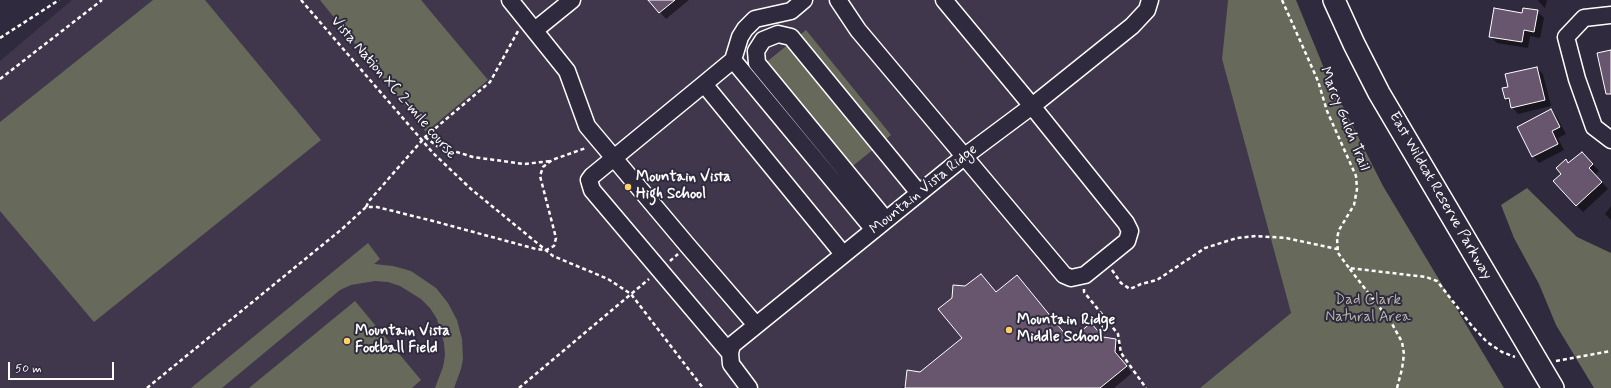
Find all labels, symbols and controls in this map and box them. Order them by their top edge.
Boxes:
street label: Vista Nation XC 2-mile course [326,13,460,163]
street label: Marcy Gulch Trail [1315,64,1373,174]
street label: East Wildcat Reserve Parkway [1384,109,1496,283]
street label: Mountain Vista Ridge [867,141,981,239]
place label: Mountain Vista High School [636,169,731,204]
marker: Mountain Vista High School [623,182,633,192]
park label: Dad Clark Natural Area [1325,292,1411,327]
place label: Mountain Ridge Middle School [1017,312,1115,347]
place label: Mountain Vista Football Field [355,323,450,358]
marker: Mountain Ridge Middle School [1004,325,1014,335]
marker: Mountain Vista Football Field [342,336,352,346]
scale bar [10,354,116,380]
text: 50 m [15,361,42,377]

